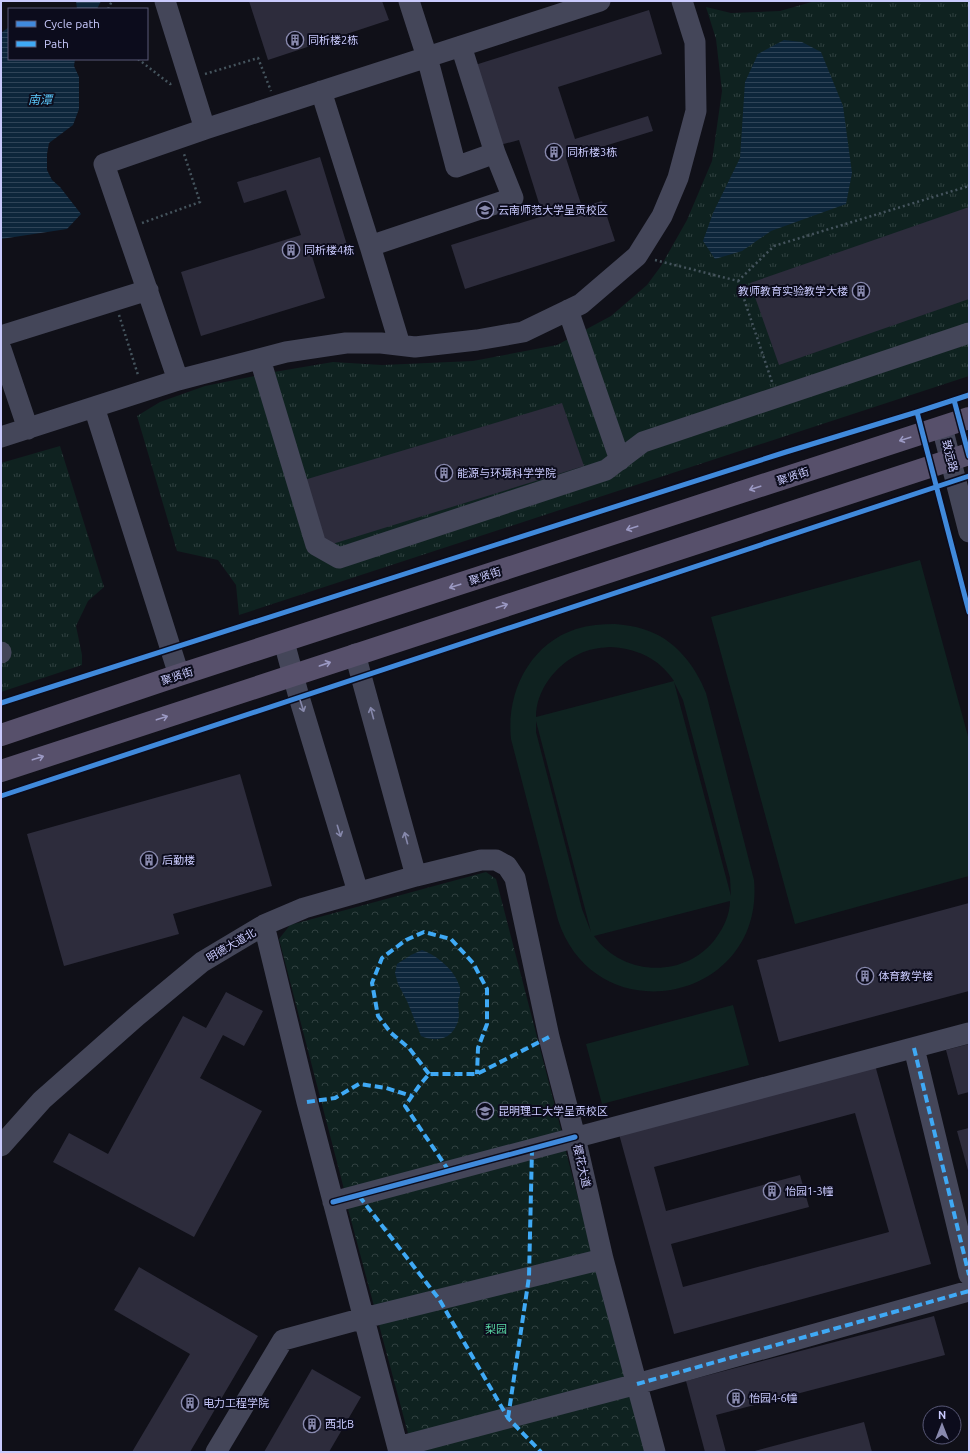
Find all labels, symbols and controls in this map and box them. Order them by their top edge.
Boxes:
legend [8,8,148,60]
text: Cycle path [44,17,100,30]
building icon: 同析楼2栋 [285,30,305,50]
place label: 同析楼2栋 [308,34,358,46]
text: Path [44,37,69,50]
water label: 南潭 [28,93,54,106]
building icon: 同析楼3栋 [544,142,564,162]
place label: 同析楼3栋 [567,146,617,158]
school or university icon: 云南师范大学呈贡校区 [475,200,495,220]
place label: 云南师范大学呈贡校区 [498,204,608,216]
building icon: 同析楼4栋 [281,240,301,260]
place label: 同析楼4栋 [304,244,354,256]
building icon: 教师教育实验教学大楼 [851,281,871,301]
place label: 教师教育实验教学大楼 [738,285,848,297]
one-way arrow [899,436,912,443]
street label: 致远路 [940,439,960,473]
building icon: 能源与环境科学学院 [434,463,454,483]
street label: 聚贤街 [775,465,811,487]
place label: 能源与环境科学学院 [457,467,556,479]
one-way arrow [749,485,762,492]
one-way arrow [626,525,638,533]
street label: 聚贤街 [467,565,503,587]
one-way arrow [448,583,461,590]
one-way arrow [495,602,508,609]
one-way arrow [318,660,331,667]
street label: 聚贤街 [159,665,195,687]
one-way arrow [299,699,306,712]
one-way arrow [367,706,375,719]
one-way arrow [155,714,168,721]
one-way arrow [32,754,44,762]
one-way arrow [336,824,343,837]
one-way arrow [402,832,409,845]
building icon: 后勤楼 [139,850,159,870]
place label: 后勤楼 [162,854,195,866]
street label: 明德大道北 [204,926,258,964]
building icon: 体育教学楼 [855,966,875,986]
place label: 体育教学楼 [878,970,933,982]
school or university icon: 昆明理工大学呈贡校区 [475,1101,495,1121]
place label: 昆明理工大学呈贡校区 [498,1105,608,1117]
street label: 樱花大道 [571,1143,593,1189]
building icon: 怡园1-3幢 [762,1181,782,1201]
place label: 怡园1-3幢 [785,1185,834,1197]
park label: 梨园 [485,1323,507,1335]
building icon: 怡园4-6幢 [726,1388,746,1408]
place label: 怡园4-6幢 [749,1392,798,1404]
building icon: 电力工程学院 [180,1393,200,1413]
place label: 电力工程学院 [203,1397,269,1409]
north arrow [922,1405,962,1445]
text: N [938,1409,946,1421]
building icon: 西北B [302,1414,322,1434]
place label: 西北B [325,1418,354,1430]

